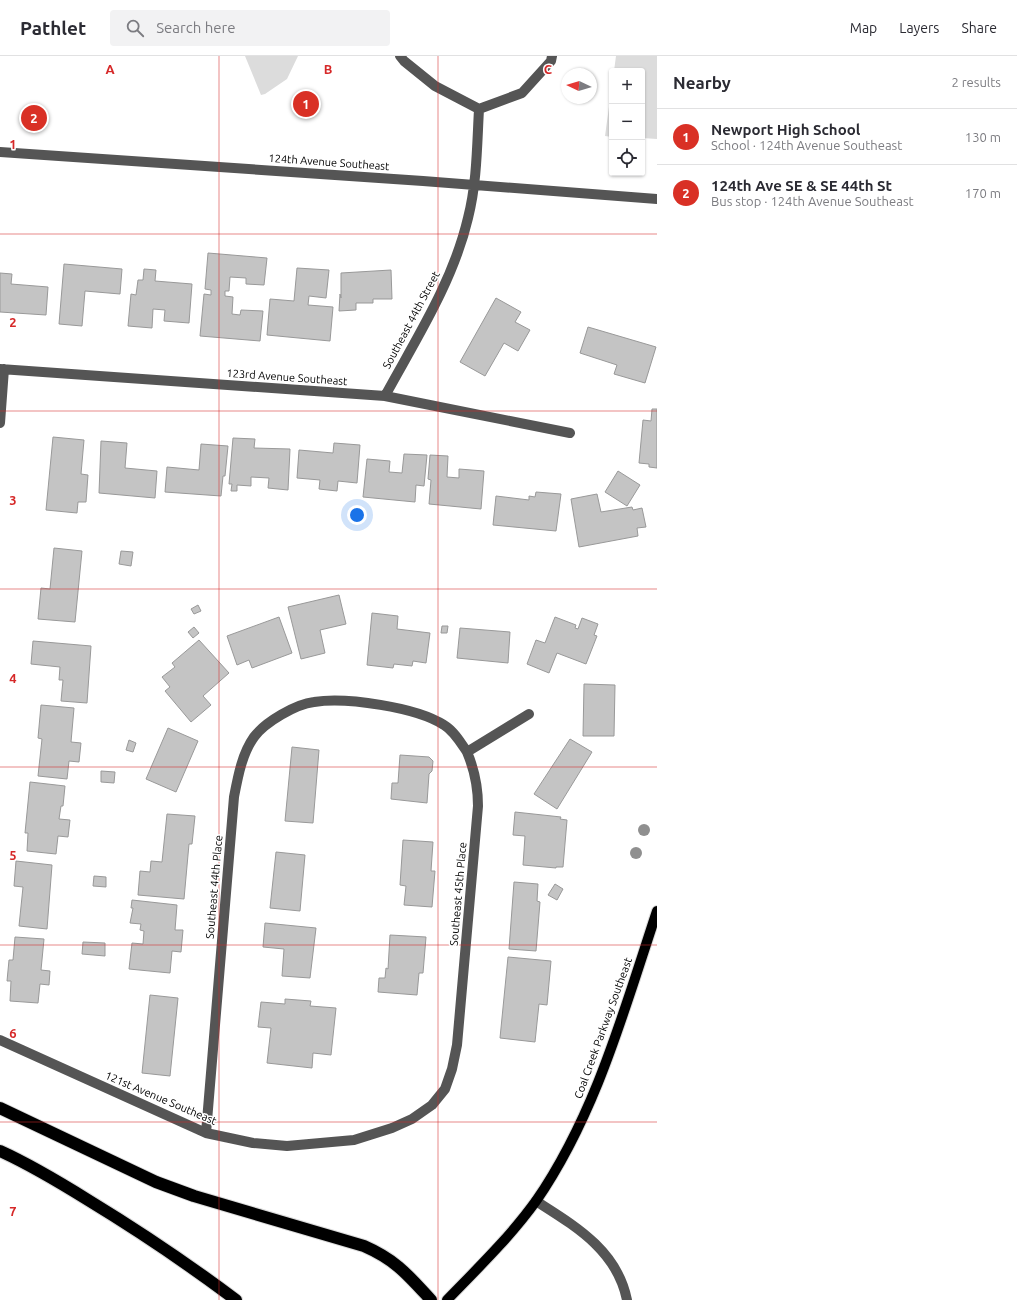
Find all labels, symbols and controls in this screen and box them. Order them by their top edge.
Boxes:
search box [110,10,390,46]
text: Pathlet [20,17,86,39]
icon: search [124,17,146,39]
text: Search here [156,19,236,36]
text: Map [850,20,877,36]
text: Layers [899,20,939,36]
text: Share [961,20,997,36]
text: A [105,62,115,76]
text: B [324,62,333,76]
text: C [544,62,553,76]
north arrow [561,68,597,104]
map controls [609,68,645,176]
button: + [609,68,645,104]
text: Nearby [673,73,731,92]
text: 2 results [951,75,1001,89]
pin: 1 [293,89,319,119]
pin: 2 [21,103,47,133]
button: − [609,104,645,140]
text: Newport High School [711,121,860,138]
text: 1 [682,130,690,144]
text: 130 m [965,130,1001,144]
text: 1 [9,137,17,151]
text: School · 124th Avenue Southeast [711,138,902,152]
button: locate [609,140,645,176]
street label: 124th Avenue Southeast [268,152,391,172]
text: 124th Ave SE & SE 44th St [711,177,892,194]
text: 2 [682,186,690,200]
text: 170 m [965,186,1001,200]
text: Bus stop · 124th Avenue Southeast [711,194,914,208]
street label: Southeast 44th Street [380,269,442,371]
text: 2 [9,315,17,329]
street label: 123rd Avenue Southeast [226,367,349,387]
text: 3 [9,493,17,507]
your location [347,505,367,525]
text: 4 [9,671,17,685]
street label: Southeast 44th Place [203,835,225,939]
street label: Southeast 45th Place [447,842,469,946]
text: 5 [9,848,17,862]
street label: Coal Creek Parkway Southeast [572,955,634,1100]
text: 6 [9,1026,17,1040]
street label: 121st Avenue Southeast [104,1069,219,1127]
text: 7 [9,1204,17,1218]

